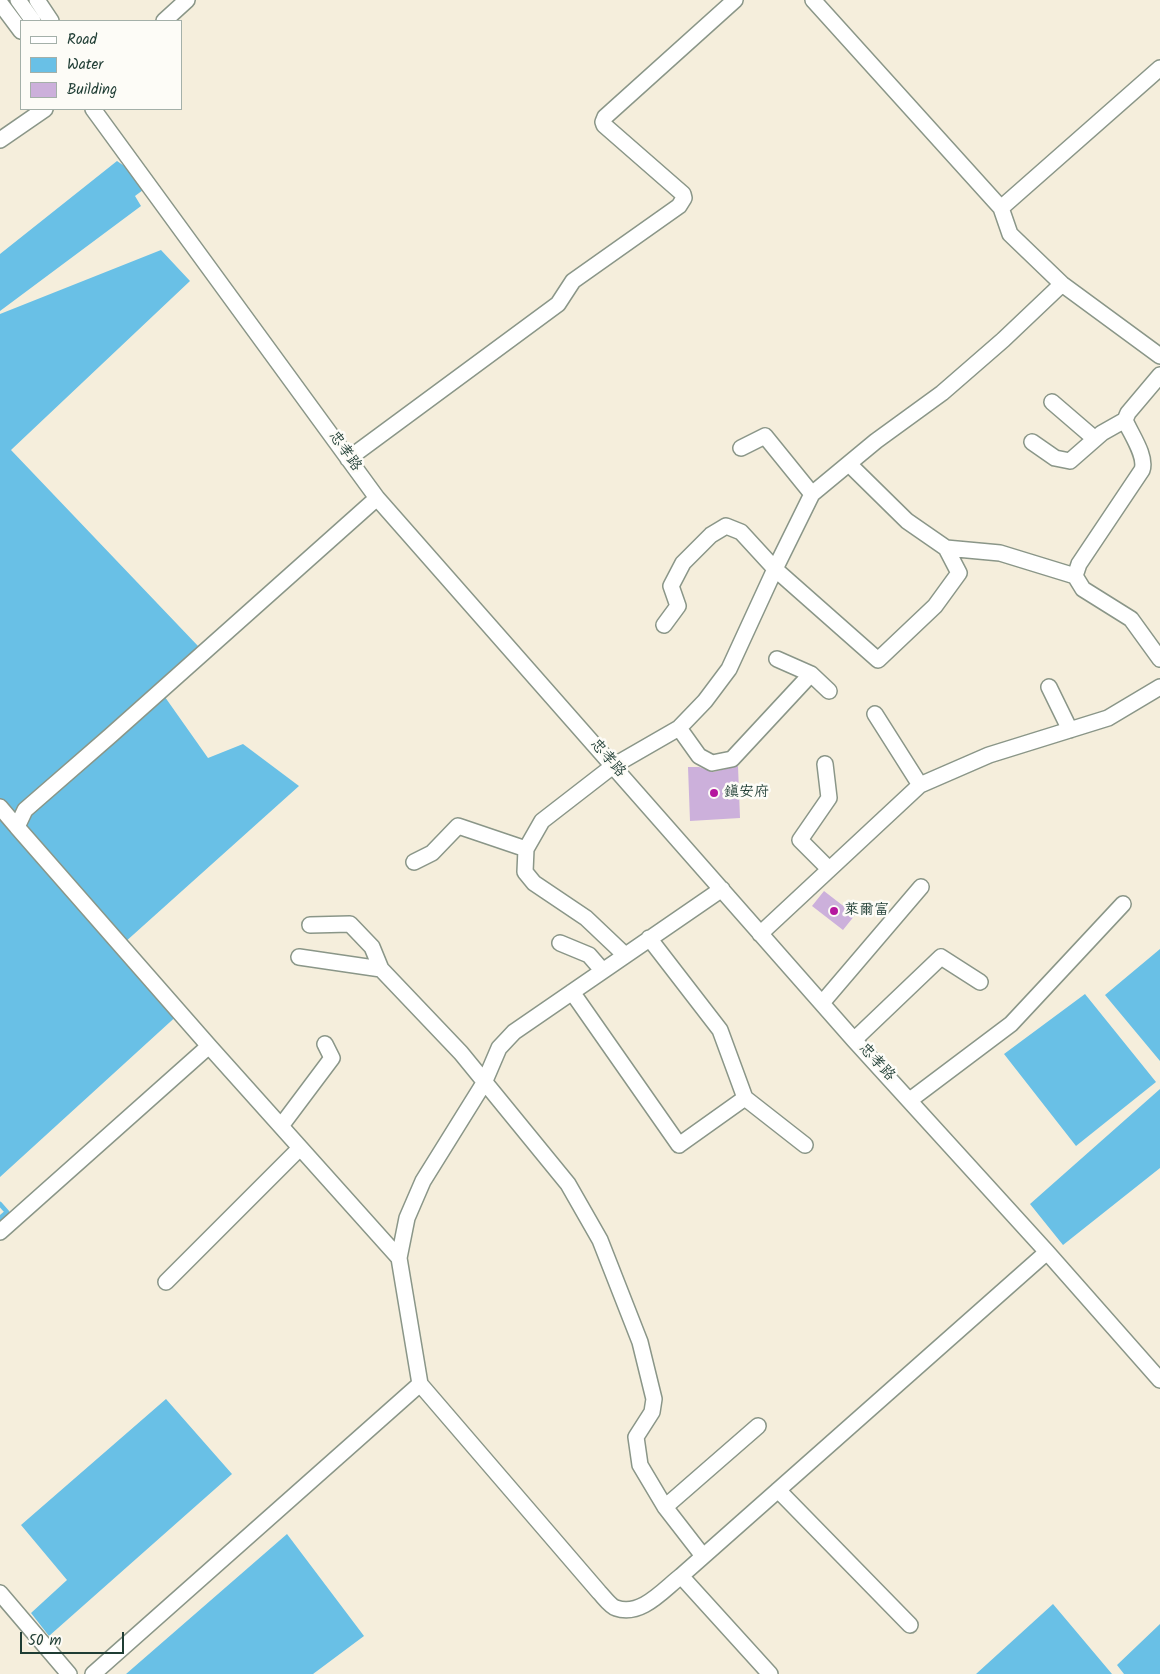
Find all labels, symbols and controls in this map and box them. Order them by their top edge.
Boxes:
legend [20,20,182,110]
text: Road [67,28,97,52]
text: Water [67,53,103,77]
text: Building [67,78,117,102]
street label: 忠孝路 [324,428,364,476]
street label: 忠孝路 [585,736,629,782]
place label: 鎮安府 [724,784,769,802]
marker: 鎮安府 [708,787,720,799]
place label: 萊爾富 [844,902,889,920]
marker: 萊爾富 [828,905,840,917]
street label: 忠孝路 [854,1040,898,1086]
scale bar [22,1622,126,1654]
text: 50 m [28,1629,62,1653]

